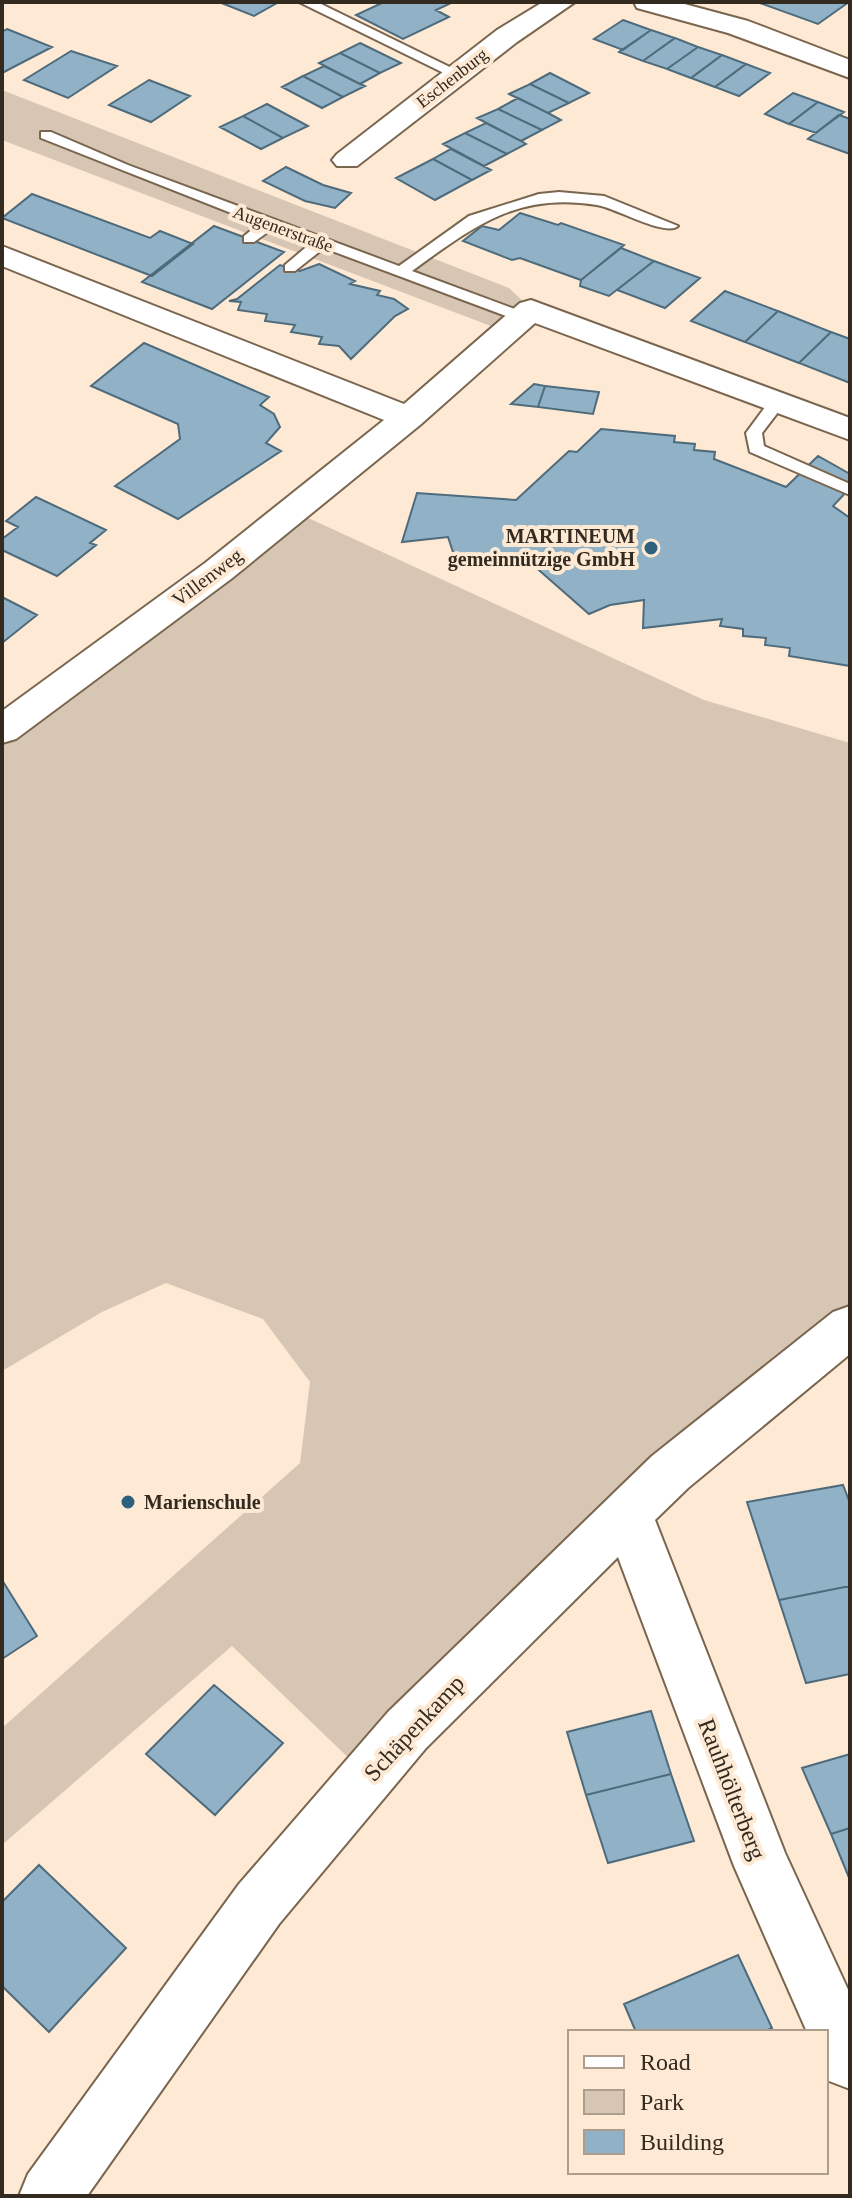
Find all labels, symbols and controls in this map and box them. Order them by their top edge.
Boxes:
street label: Eschenburg [412,44,492,112]
street label: Augenerstraße [230,202,336,256]
place label: MARTINEUM gemeinnützige GmbH [448,525,635,571]
marker: MARTINEUM gemeinnützige GmbH [642,539,660,557]
street label: Villenweg [168,544,247,611]
place label: Marienschule [144,1491,261,1513]
marker: Marienschule [119,1493,137,1511]
street label: Schäpenkamp [359,1670,469,1786]
street label: Rauhhölterberg [693,1715,771,1863]
legend [568,2030,828,2174]
text: Road [640,2049,691,2075]
text: Park [640,2089,684,2115]
text: Building [640,2129,724,2155]

